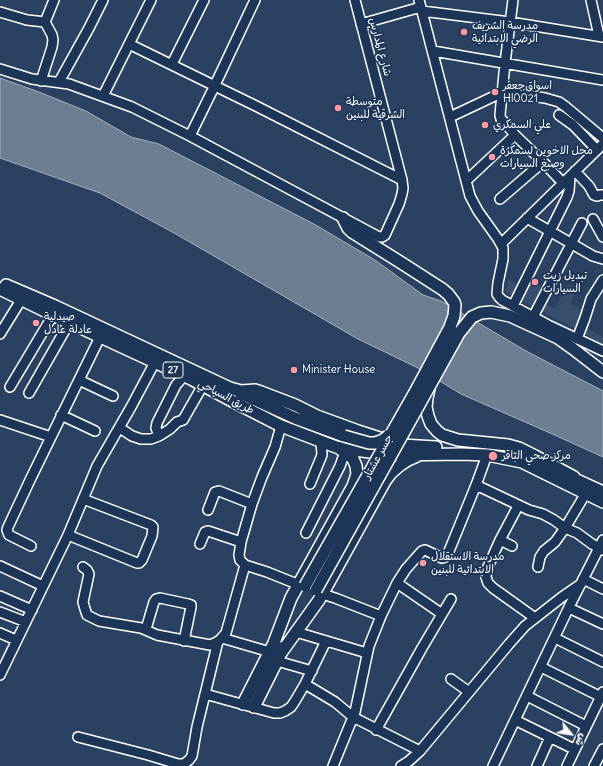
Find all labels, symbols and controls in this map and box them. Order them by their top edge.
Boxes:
street label: شارع المدارس [366,16,394,78]
place label: مدرسة الشريف الرضي الابتدائية [472,19,538,45]
marker: مدرسة الشريف الرضي الابتدائية [459,27,469,37]
place label: اسواق‌جعفر Hl0021 [503,79,552,105]
marker: اسواق‌جعفر Hl0021 [490,87,500,97]
place label: متوسطة الشرقية للبنين [346,95,405,121]
marker: متوسطة الشرقية للبنين [333,103,343,113]
place label: علي السمكري [493,118,551,132]
marker: علي السمكري [480,120,490,130]
place label: محل الاخوين لسمكرة وصبغ السيارات [500,144,593,170]
marker: محل الاخوين لسمكرة وصبغ السيارات [487,152,497,162]
place label: تبديل زيت السيارات [543,269,587,295]
marker: تبديل زيت السيارات [530,277,540,287]
place label: صيدلية عادلة عادل [44,310,93,336]
marker: صيدلية عادلة عادل [31,318,41,328]
road number: 27 [163,362,183,378]
place label: Minister House [302,363,375,377]
marker: Minister House [289,365,299,375]
street label: طريق السياحي [196,377,256,417]
street label: جسر عشتار [360,432,396,482]
place label: مركز صحي الباقر [502,449,571,463]
marker: مركز صحي الباقر [487,450,499,462]
place label: مدرسة الاستقلال الابتدائية للبنين [431,550,504,576]
marker: مدرسة الاستقلال الابتدائية للبنين [418,558,428,568]
north arrow [551,714,591,754]
text: ش [572,731,590,749]

